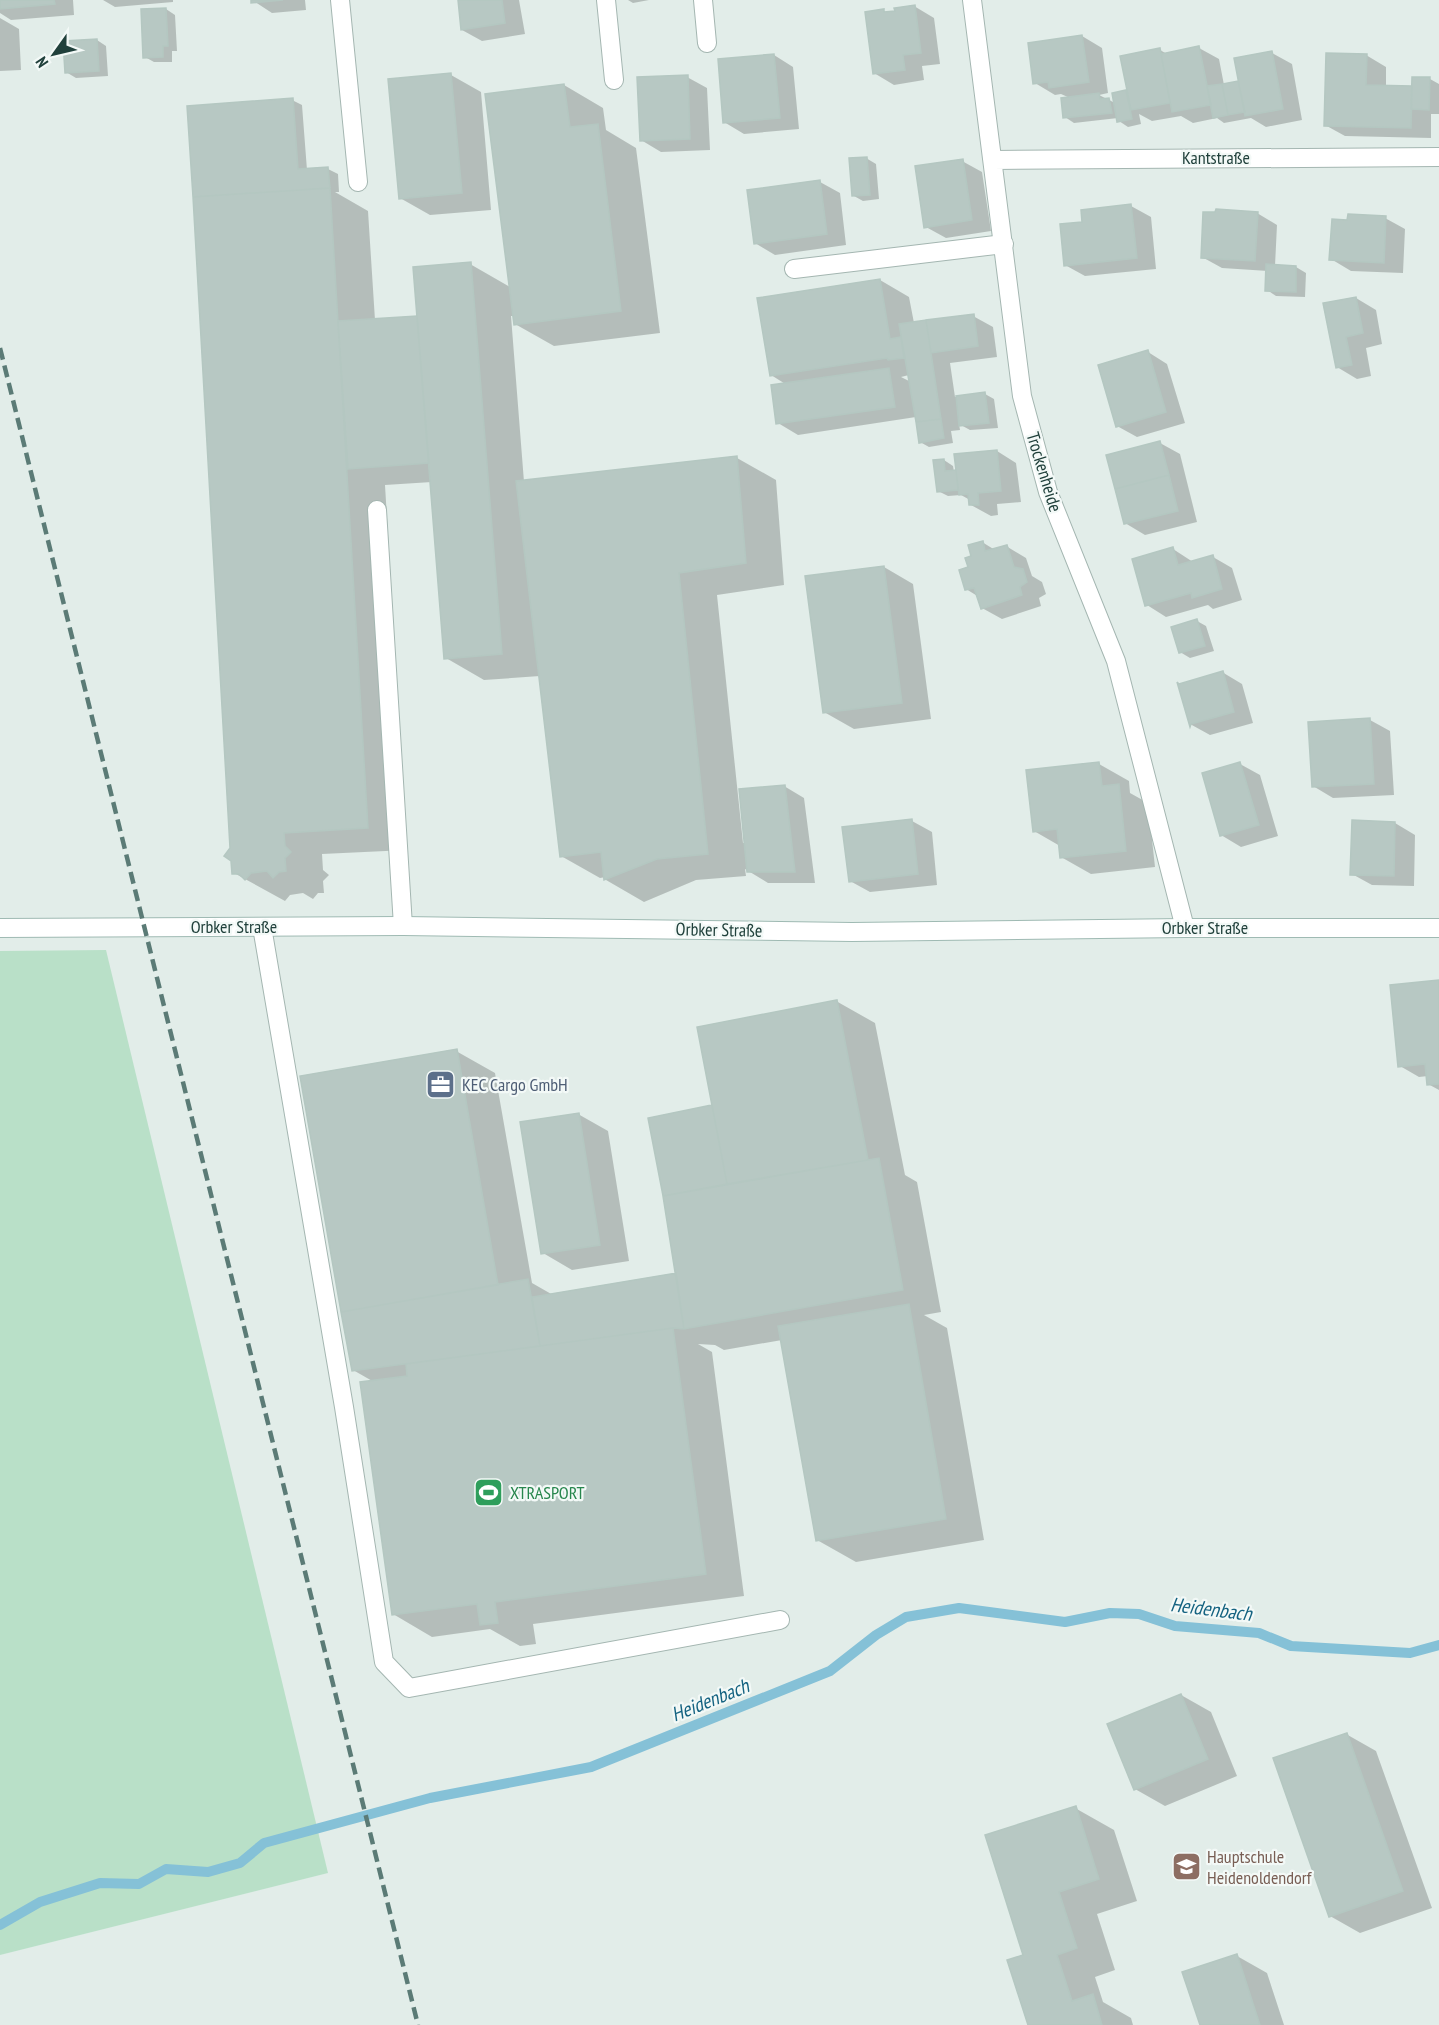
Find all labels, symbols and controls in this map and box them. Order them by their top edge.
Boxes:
north arrow [24,24,84,84]
text: N [31,53,52,72]
street label: Kantstraße [1182,146,1250,169]
street label: Trockenheide [1021,429,1068,515]
street label: Orbker Straße [191,915,277,938]
street label: Orbker Straße [1162,916,1248,939]
street label: Orbker Straße [676,917,763,942]
office icon: KEC Cargo GmbH [425,1069,457,1101]
place label: KEC Cargo GmbH [462,1073,568,1096]
sports icon: XTRASPORT [473,1477,505,1509]
place label: XTRASPORT [510,1481,585,1504]
water label: Heidenbach [1169,1591,1254,1627]
water label: Heidenbach [667,1672,754,1727]
place label: Hauptschule Heidenoldendorf [1207,1845,1313,1889]
school or university icon: Hauptschule Heidenoldendorf [1170,1851,1202,1883]

